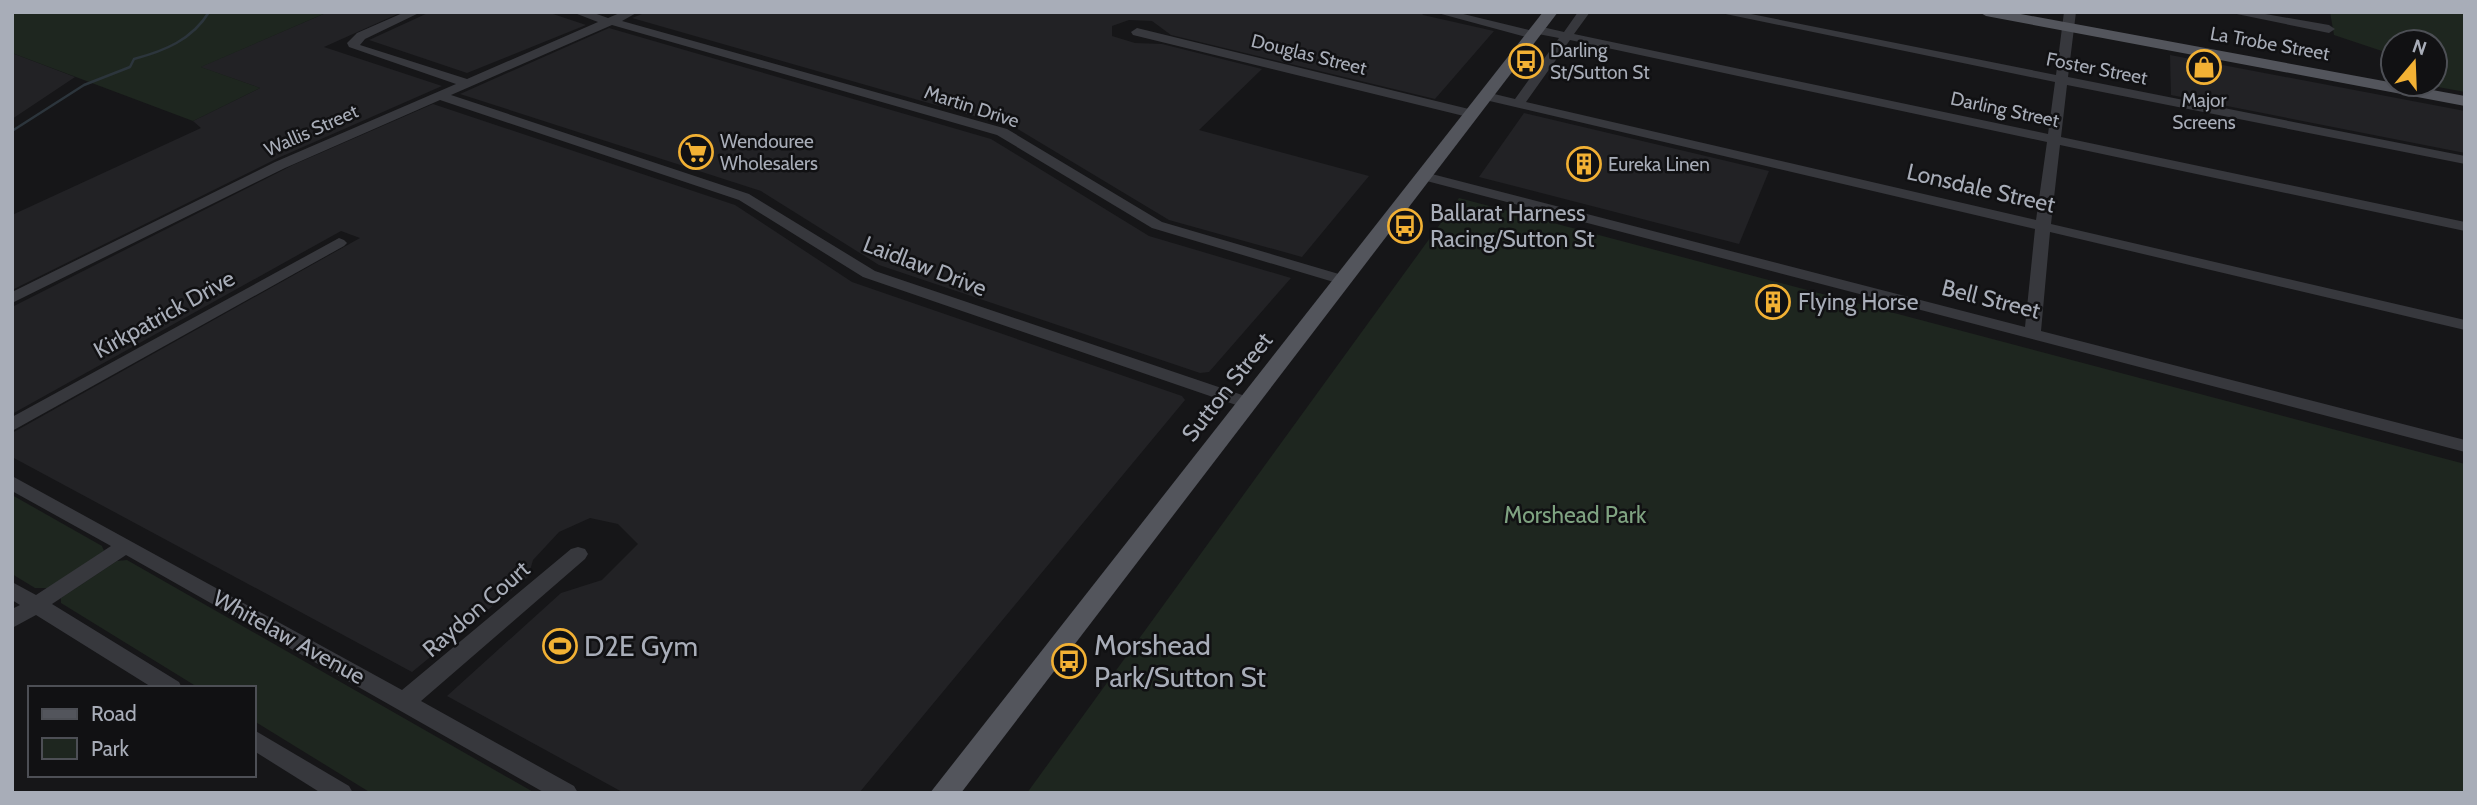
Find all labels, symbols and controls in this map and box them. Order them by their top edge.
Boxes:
street label: La Trobe Street [2208,22,2332,65]
north arrow [2379,28,2449,98]
street label: Douglas Street [1249,29,1370,80]
text: N [2409,34,2429,60]
place label: Darling St/Sutton St [1550,39,1650,84]
bus stop icon: Darling St/Sutton St [1507,42,1545,80]
street label: Foster Street [2044,47,2150,90]
shop icon: Major Screens [2185,48,2223,86]
street label: Martin Drive [922,80,1022,133]
street label: Darling Street [1948,87,2062,132]
place label: Major Screens [2172,89,2236,134]
street label: Wallis Street [261,99,362,161]
place label: Wendouree Wholesalers [720,130,818,175]
supermarket icon: Wendouree Wholesalers [677,133,715,171]
building icon: Eureka Linen [1565,145,1603,183]
place label: Eureka Linen [1608,153,1710,176]
street label: Lonsdale Street [1904,157,2058,219]
place label: Ballarat Harness Racing/Sutton St [1430,199,1595,253]
bus stop icon: Ballarat Harness Racing/Sutton St [1386,207,1424,245]
street label: Laidlaw Drive [859,230,991,302]
street label: Kirkpatrick Drive [89,264,240,364]
street label: Bell Street [1939,273,2043,325]
building icon: Flying Horse [1754,283,1792,321]
place label: Flying Horse [1798,288,1919,316]
street label: Sutton Street [1176,327,1278,447]
park label: Morshead Park [1504,501,1647,529]
street label: Raydon Court [417,555,535,663]
street label: Whitelaw Avenue [208,584,370,690]
sports icon: D2E Gym [541,627,579,665]
place label: Morshead Park/Sutton St [1094,628,1266,694]
place label: D2E Gym [584,629,698,663]
bus stop icon: Morshead Park/Sutton St [1050,642,1088,680]
legend [28,686,256,777]
text: Road [91,701,137,726]
text: Park [91,736,129,761]

